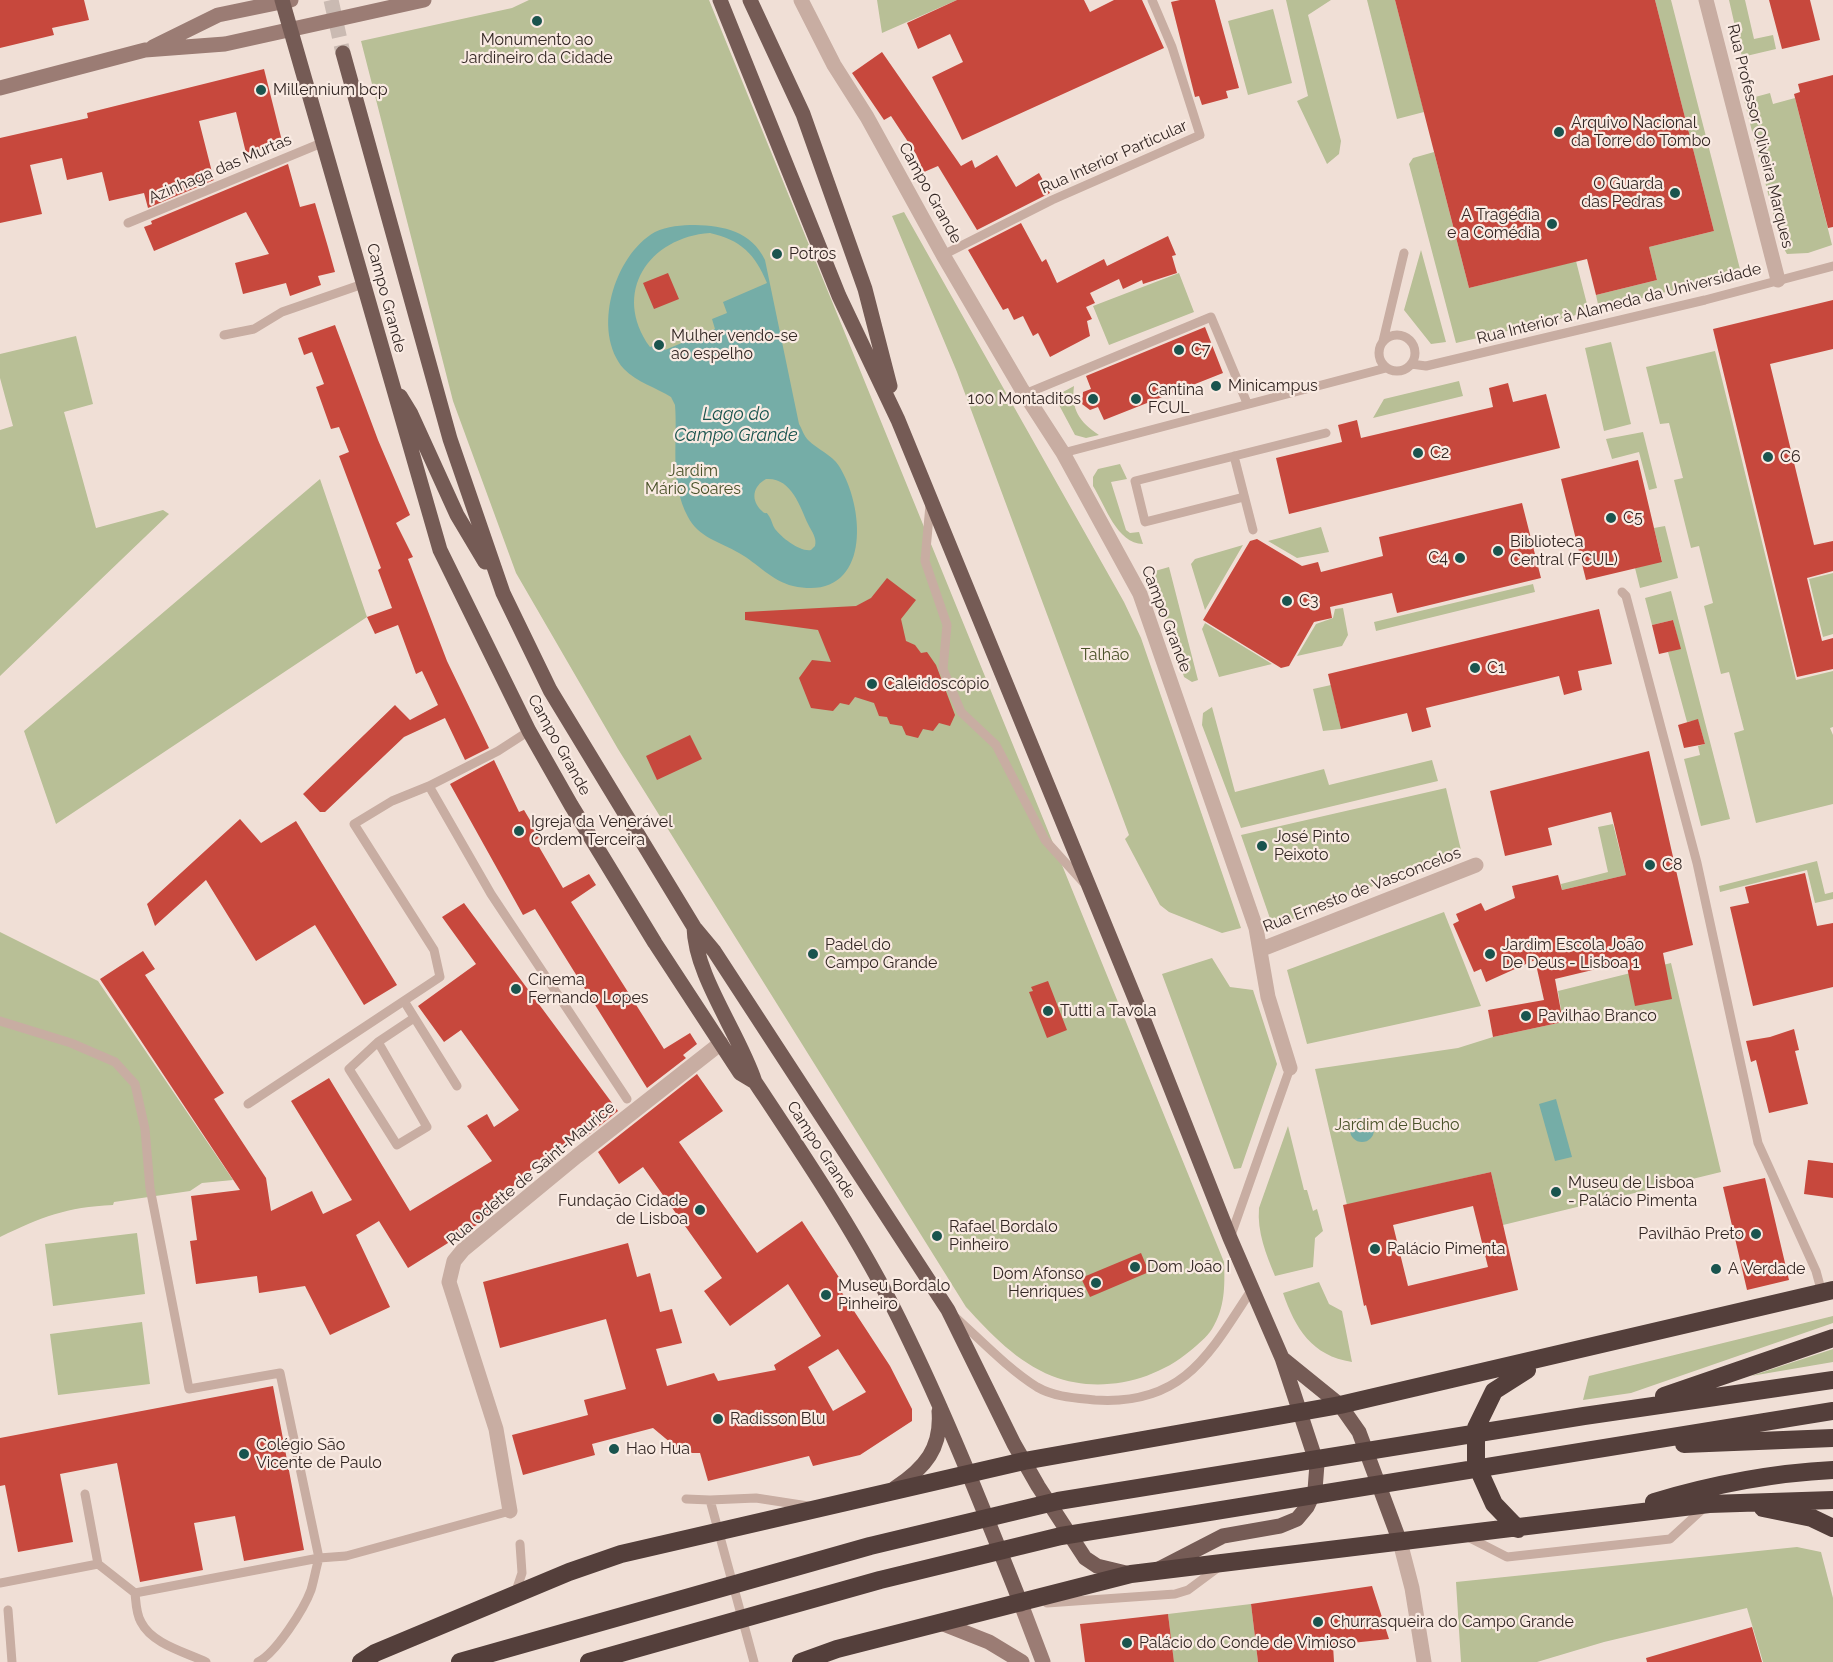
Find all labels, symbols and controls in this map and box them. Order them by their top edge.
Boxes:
marker: Monumento ao Jardineiro da Cidade [530,14,544,28]
street label: Rua Professor Oliveira Marques [1723,22,1797,250]
place label: Monumento ao Jardineiro da Cidade [461,30,613,68]
place label: Millennium bcp [273,80,388,100]
marker: Millennium bcp [254,83,268,97]
place label: Arquivo Nacional da Torre do Tombo [1571,113,1711,151]
street label: Rua Interior Particular [1038,116,1190,198]
marker: Arquivo Nacional da Torre do Tombo [1552,125,1566,139]
street label: Azinhaga das Murtas [146,130,294,208]
street label: Campo Grande [894,139,966,247]
place label: O Guarda das Pedras [1581,174,1663,212]
marker: O Guarda das Pedras [1668,186,1682,200]
place label: A Tragédia e a Comédia [1447,205,1540,243]
marker: A Tragédia e a Comédia [1545,217,1559,231]
street label: Campo Grande [362,241,410,355]
place label: Potros [789,244,836,264]
marker: Potros [770,247,784,261]
street label: Rua Interior à Alameda da Universidade [1475,259,1763,349]
place label: Mulher vendo-se ao espelho [671,326,798,364]
marker: Mulher vendo-se ao espelho [652,338,666,352]
place label: C7 [1191,340,1211,360]
marker: C7 [1172,343,1186,357]
place label: Minicampus [1228,376,1318,396]
marker: Minicampus [1209,379,1223,393]
place label: Cantina FCUL [1148,380,1204,418]
place label: 100 Montaditos [968,389,1081,409]
marker: 100 Montaditos [1086,392,1100,406]
marker: Cantina FCUL [1129,392,1143,406]
water label: Lago do Campo Grande [674,404,798,446]
place label: C2 [1430,443,1449,463]
marker: C2 [1411,446,1425,460]
place label: C6 [1780,447,1801,467]
marker: C6 [1761,450,1775,464]
park label: Jardim Mário Soares [645,461,741,499]
place label: C5 [1623,508,1643,528]
marker: C5 [1604,511,1618,525]
place label: Biblioteca Central (FCUL) [1510,532,1618,570]
marker: Biblioteca Central (FCUL) [1491,544,1505,558]
place label: C4 [1428,548,1448,568]
marker: C4 [1453,551,1467,565]
street label: Campo Grande [1137,563,1195,675]
place label: C3 [1299,591,1319,611]
marker: C3 [1280,594,1294,608]
park label: Talhão [1081,645,1129,665]
place label: C1 [1487,658,1505,678]
marker: C1 [1468,661,1482,675]
place label: Caleidoscópio [884,674,989,694]
marker: Caleidoscópio [865,677,879,691]
street label: Campo Grande [523,691,595,799]
place label: Igreja da Venerável Ordem Terceira [531,812,673,850]
marker: Igreja da Venerável Ordem Terceira [512,824,526,838]
place label: José Pinto Peixoto [1274,827,1350,865]
marker: José Pinto Peixoto [1255,839,1269,853]
street label: Rua Ernesto de Vasconcelos [1260,843,1464,937]
place label: C8 [1662,855,1682,875]
marker: C8 [1643,858,1657,872]
place label: Padel do Campo Grande [825,935,937,973]
place label: Jardim Escola João De Deus - Lisboa 1 [1502,935,1644,973]
marker: Padel do Campo Grande [806,947,820,961]
marker: Jardim Escola João De Deus - Lisboa 1 [1483,947,1497,961]
place label: Cinema Fernando Lopes [528,970,649,1008]
marker: Cinema Fernando Lopes [509,982,523,996]
place label: Tutti a Tavola [1060,1001,1156,1021]
marker: Tutti a Tavola [1041,1004,1055,1018]
place label: Pavilhão Branco [1538,1006,1657,1026]
marker: Pavilhão Branco [1519,1009,1533,1023]
street label: Rua Odette de Saint-Maurice [443,1098,619,1250]
street label: Campo Grande [782,1098,860,1202]
park label: Jardim de Bucho [1334,1115,1460,1135]
place label: Museu de Lisboa - Palácio Pimenta [1568,1173,1697,1211]
marker: Museu de Lisboa - Palácio Pimenta [1549,1185,1563,1199]
place label: Fundação Cidade de Lisboa [558,1191,688,1229]
marker: Fundação Cidade de Lisboa [693,1203,707,1217]
place label: Rafael Bordalo Pinheiro [949,1217,1058,1255]
place label: Pavilhão Preto [1638,1224,1744,1244]
marker: Pavilhão Preto [1749,1227,1763,1241]
marker: Rafael Bordalo Pinheiro [930,1229,944,1243]
place label: Palácio Pimenta [1387,1239,1505,1259]
marker: Palácio Pimenta [1368,1242,1382,1256]
place label: Dom João I [1147,1257,1230,1277]
place label: A Verdade [1728,1259,1805,1279]
marker: Dom João I [1128,1260,1142,1274]
marker: A Verdade [1709,1262,1723,1276]
place label: Dom Afonso Henriques [993,1264,1084,1302]
place label: Museu Bordalo Pinheiro [838,1276,950,1314]
marker: Dom Afonso Henriques [1089,1276,1103,1290]
marker: Museu Bordalo Pinheiro [819,1288,833,1302]
place label: Radisson Blu [730,1409,825,1429]
marker: Radisson Blu [711,1412,725,1426]
place label: Colégio São Vicente de Paulo [256,1435,382,1473]
place label: Hao Hua [626,1439,690,1459]
marker: Hao Hua [607,1442,621,1456]
marker: Colégio São Vicente de Paulo [237,1447,251,1461]
place label: Churrasqueira do Campo Grande [1330,1612,1574,1632]
marker: Churrasqueira do Campo Grande [1311,1615,1325,1629]
place label: Palácio do Conde de Vimioso [1139,1633,1356,1653]
marker: Palácio do Conde de Vimioso [1120,1636,1134,1650]

